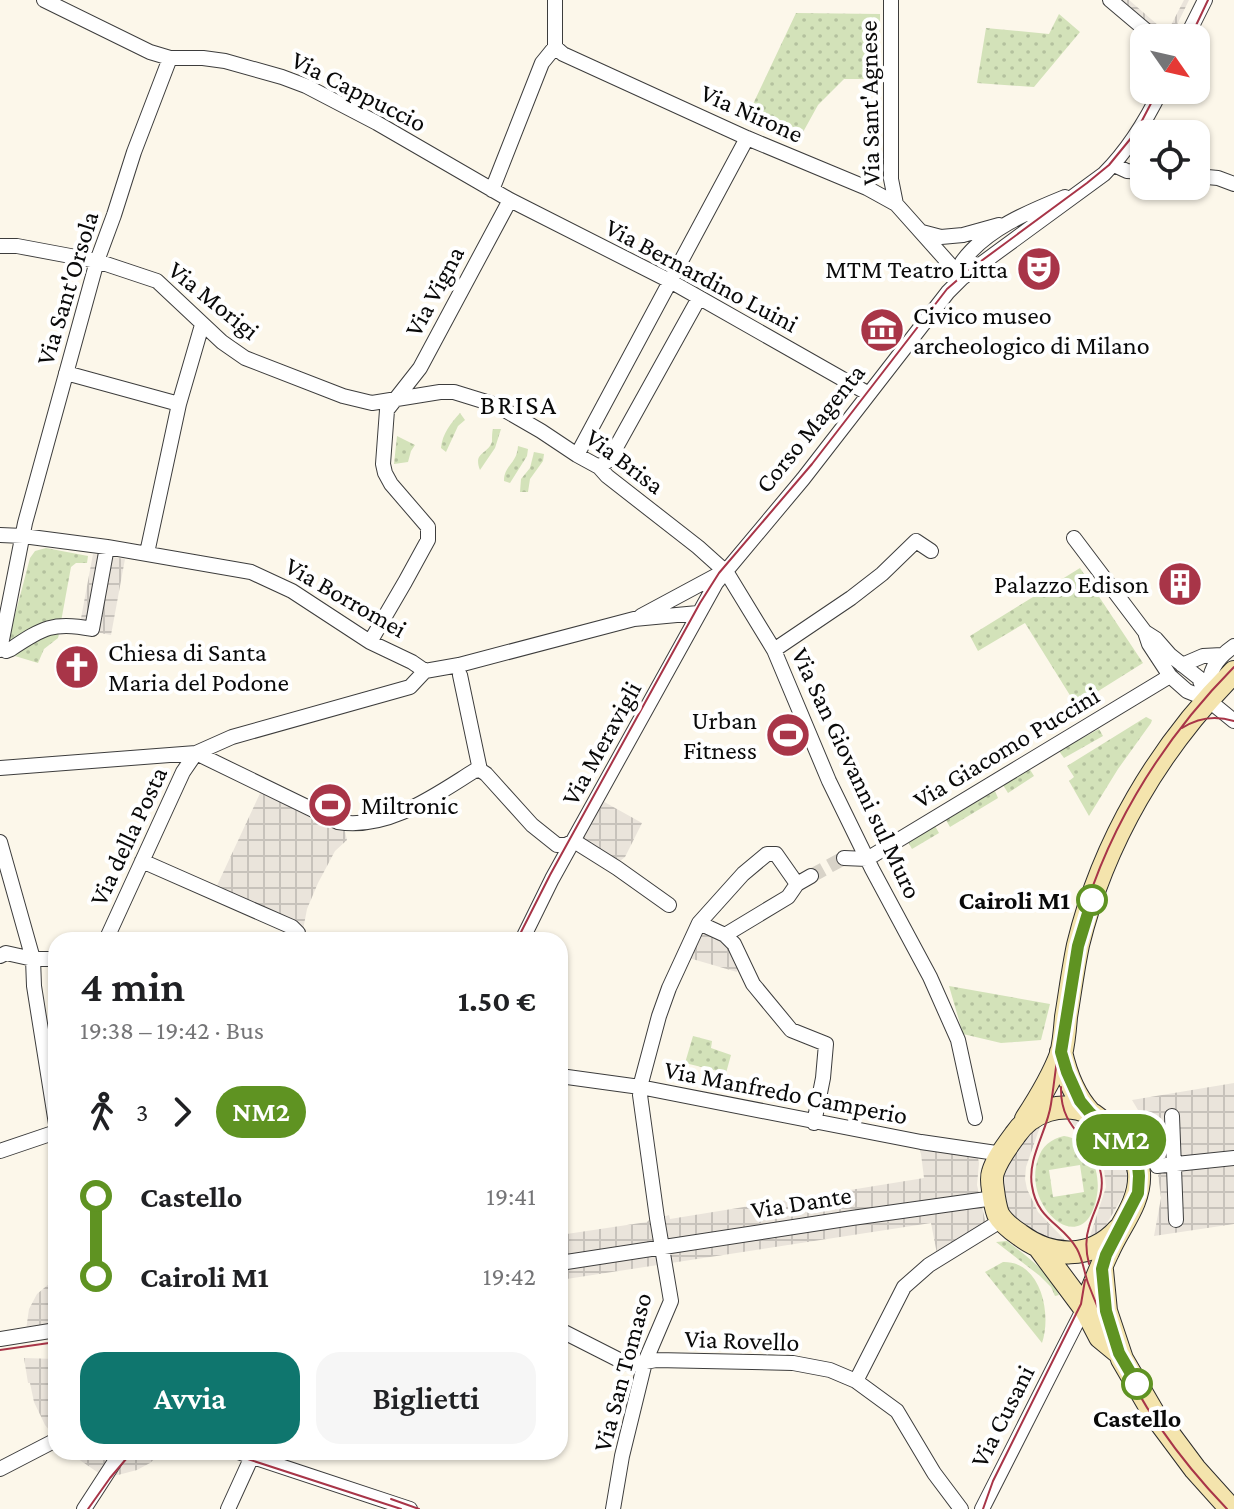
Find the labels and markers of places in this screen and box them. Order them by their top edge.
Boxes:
theatre icon: MTM Teatro Litta [1015,245,1063,293]
place label: MTM Teatro Litta [825,255,1008,284]
place label: Civico museo archeologico di Milano [913,301,1150,360]
museum icon: Civico museo archeologico di Milano [858,306,906,354]
building icon: Palazzo Edison [1156,560,1204,608]
place label: Palazzo Edison [994,570,1149,599]
place label: Chiesa di Santa Maria del Podone [108,638,289,697]
church icon: Chiesa di Santa Maria del Podone [53,643,101,691]
place label: Urban Fitness [683,706,757,765]
sports icon: Urban Fitness [764,711,812,759]
sports icon: Miltronic [306,781,354,829]
place label: Miltronic [361,791,458,820]
marker: Cairoli M1 [1077,885,1107,915]
place label: Cairoli M1 [958,886,1070,915]
marker: Castello [1122,1369,1152,1399]
place label: Castello [1093,1404,1181,1433]

